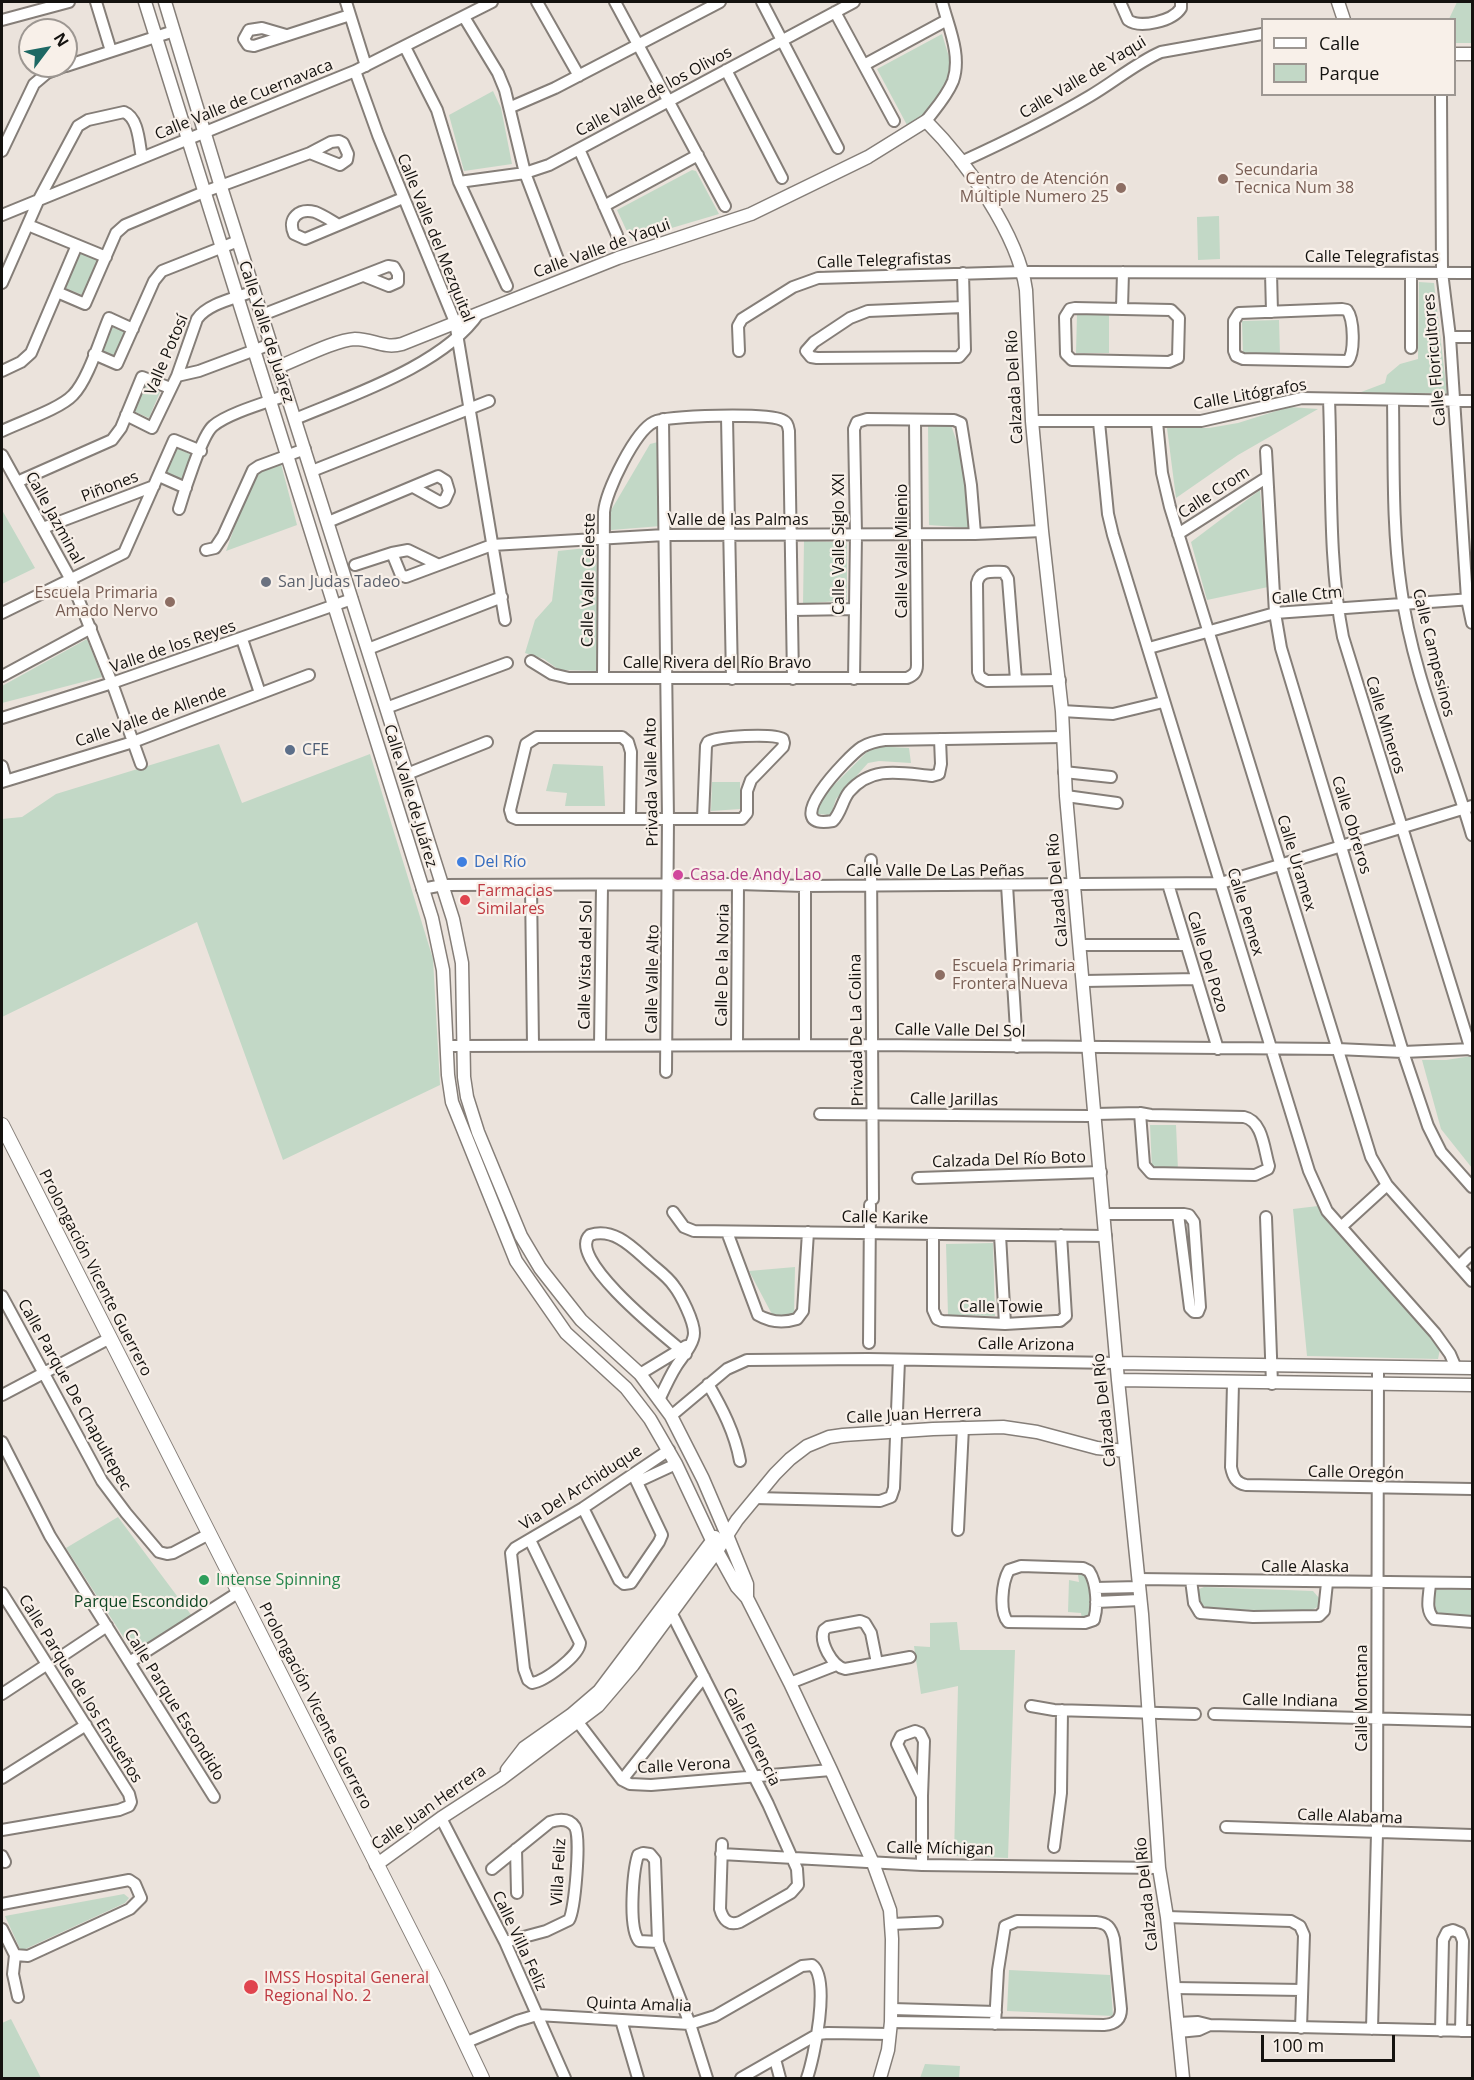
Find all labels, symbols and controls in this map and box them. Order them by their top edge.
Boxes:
north arrow [18,18,78,78]
legend [1261,18,1456,96]
text: N [49,28,74,51]
text: Calle [1319,31,1360,55]
street label: Calle Valle de Yaqui [1016,33,1150,123]
street label: Calle Valle de los Olivos [573,43,735,141]
street label: Calle Valle de Cuernavaca [152,55,336,145]
text: Parque [1319,61,1379,85]
street label: Calle Valle del Mezquital [392,151,478,325]
place label: Secundaria Tecnica Num 38 [1235,160,1354,198]
place label: Centro de Atención Múltiple Numero 25 [960,169,1109,207]
marker: Secundaria Tecnica Num 38 [1216,172,1230,186]
marker: Centro de Atención Múltiple Numero 25 [1114,181,1128,195]
street label: Calle Valle de Yaqui [531,215,673,283]
street label: Calle Telegrafistas [1305,247,1439,267]
street label: Calle Telegrafistas [817,249,951,273]
street label: Calle Valle de Juárez [234,258,298,406]
street label: Calle Floricultores [1420,293,1450,427]
street label: Valle Potosí [141,312,193,398]
street label: Calzada Del Río [1002,329,1028,445]
street label: Calle Litógrafos [1192,376,1308,414]
street label: Calle Crom [1175,463,1253,523]
street label: Piñones [79,467,141,507]
street label: Calle Jazminal [21,469,87,567]
street label: Calle Valle Siglo XXI [829,473,849,615]
street label: Calle Valle Milenio [892,484,912,618]
street label: Valle de las Palmas [667,510,809,530]
street label: Calle Valle Celeste [578,513,600,647]
place label: San Judas Tadeo [278,572,400,592]
marker: San Judas Tadeo [259,575,273,589]
place label: Escuela Primaria Amado Nervo [35,583,158,621]
street label: Calle Ctm [1271,583,1343,609]
street label: Calle Campesinos [1408,587,1458,719]
marker: Escuela Primaria Amado Nervo [163,595,177,609]
street label: Valle de los Reyes [108,617,238,677]
street label: Calle Rivera del Río Bravo [623,653,811,673]
street label: Calle Mineros [1361,674,1409,776]
street label: Calle Valle de Allende [73,682,229,752]
street label: Privada Valle Alto [641,717,663,847]
street label: Calle Valle de Juárez [379,722,441,870]
place label: CFE [302,740,329,760]
marker: CFE [283,743,297,757]
street label: Calle Obreros [1327,774,1375,876]
street label: Calle Uramex [1272,813,1320,913]
street label: Calzada Del Río [1043,832,1073,948]
place label: Del Río [474,852,526,872]
marker: Del Río [455,855,469,869]
street label: Calle Valle De Las Peñas [846,861,1024,881]
place label: Casa de Andy Lao [690,865,821,885]
street label: Calle Pemex [1223,866,1267,958]
marker: Casa de Andy Lao [671,868,685,882]
place label: Farmacias Similares [477,881,553,919]
marker: Farmacias Similares [458,893,472,907]
street label: Calle Vista del Sol [575,900,597,1030]
street label: Calle De la Noria [712,903,734,1027]
street label: Calle Del Pozo [1182,909,1232,1015]
street label: Calle Valle Alto [642,924,664,1034]
street label: Privada De La Colina [846,954,868,1106]
place label: Escuela Primaria Frontera Nueva [952,956,1075,994]
marker: Escuela Primaria Frontera Nueva [933,968,947,982]
street label: Calle Valle Del Sol [894,1020,1026,1042]
street label: Calle Jarillas [910,1090,998,1110]
street label: Calzada Del Río Boto [932,1148,1086,1172]
street label: Prolongación Vicente Guerrero [34,1166,156,1380]
street label: Calle Karike [841,1208,929,1228]
street label: Calle Parque De Chapultepec [13,1296,135,1494]
street label: Calle Towie [959,1297,1043,1317]
street label: Calle Arizona [977,1335,1075,1355]
street label: Calzada Del Río [1089,1352,1121,1468]
street label: Calle Juan Herrera [846,1402,982,1428]
street label: Via Del Archiduque [516,1441,646,1535]
street label: Calle Oregón [1308,1463,1404,1483]
street label: Calle Alaska [1261,1557,1349,1577]
place label: Intense Spinning [216,1570,340,1590]
marker: Intense Spinning [197,1573,211,1587]
street label: Calle Parque de los Ensueños [14,1591,146,1787]
park label: Parque Escondido [74,1592,208,1612]
street label: Prolongación Vicente Guerrero [254,1599,376,1813]
street label: Calle Parque Escondido [120,1626,228,1784]
street label: Calle Montana [1352,1644,1372,1752]
street label: Calle Florencia [718,1685,784,1789]
street label: Calle Indiana [1242,1691,1338,1711]
street label: Calle Verona [637,1754,731,1778]
street label: Calle Juan Herrera [368,1761,490,1855]
street label: Calle Alabama [1297,1806,1403,1828]
street label: Calzada Del Río [1131,1836,1163,1952]
street label: Villa Feliz [548,1838,570,1906]
street label: Calle Míchigan [886,1838,994,1860]
street label: Calle Villa Feliz [488,1888,550,1994]
place label: IMSS Hospital General Regional No. 2 [264,1968,429,2006]
marker: IMSS Hospital General Regional No. 2 [242,1978,260,1996]
street label: Quinta Amalia [586,1994,692,2016]
scale bar [1264,2023,1398,2061]
text: 100 m [1272,2033,1324,2057]

